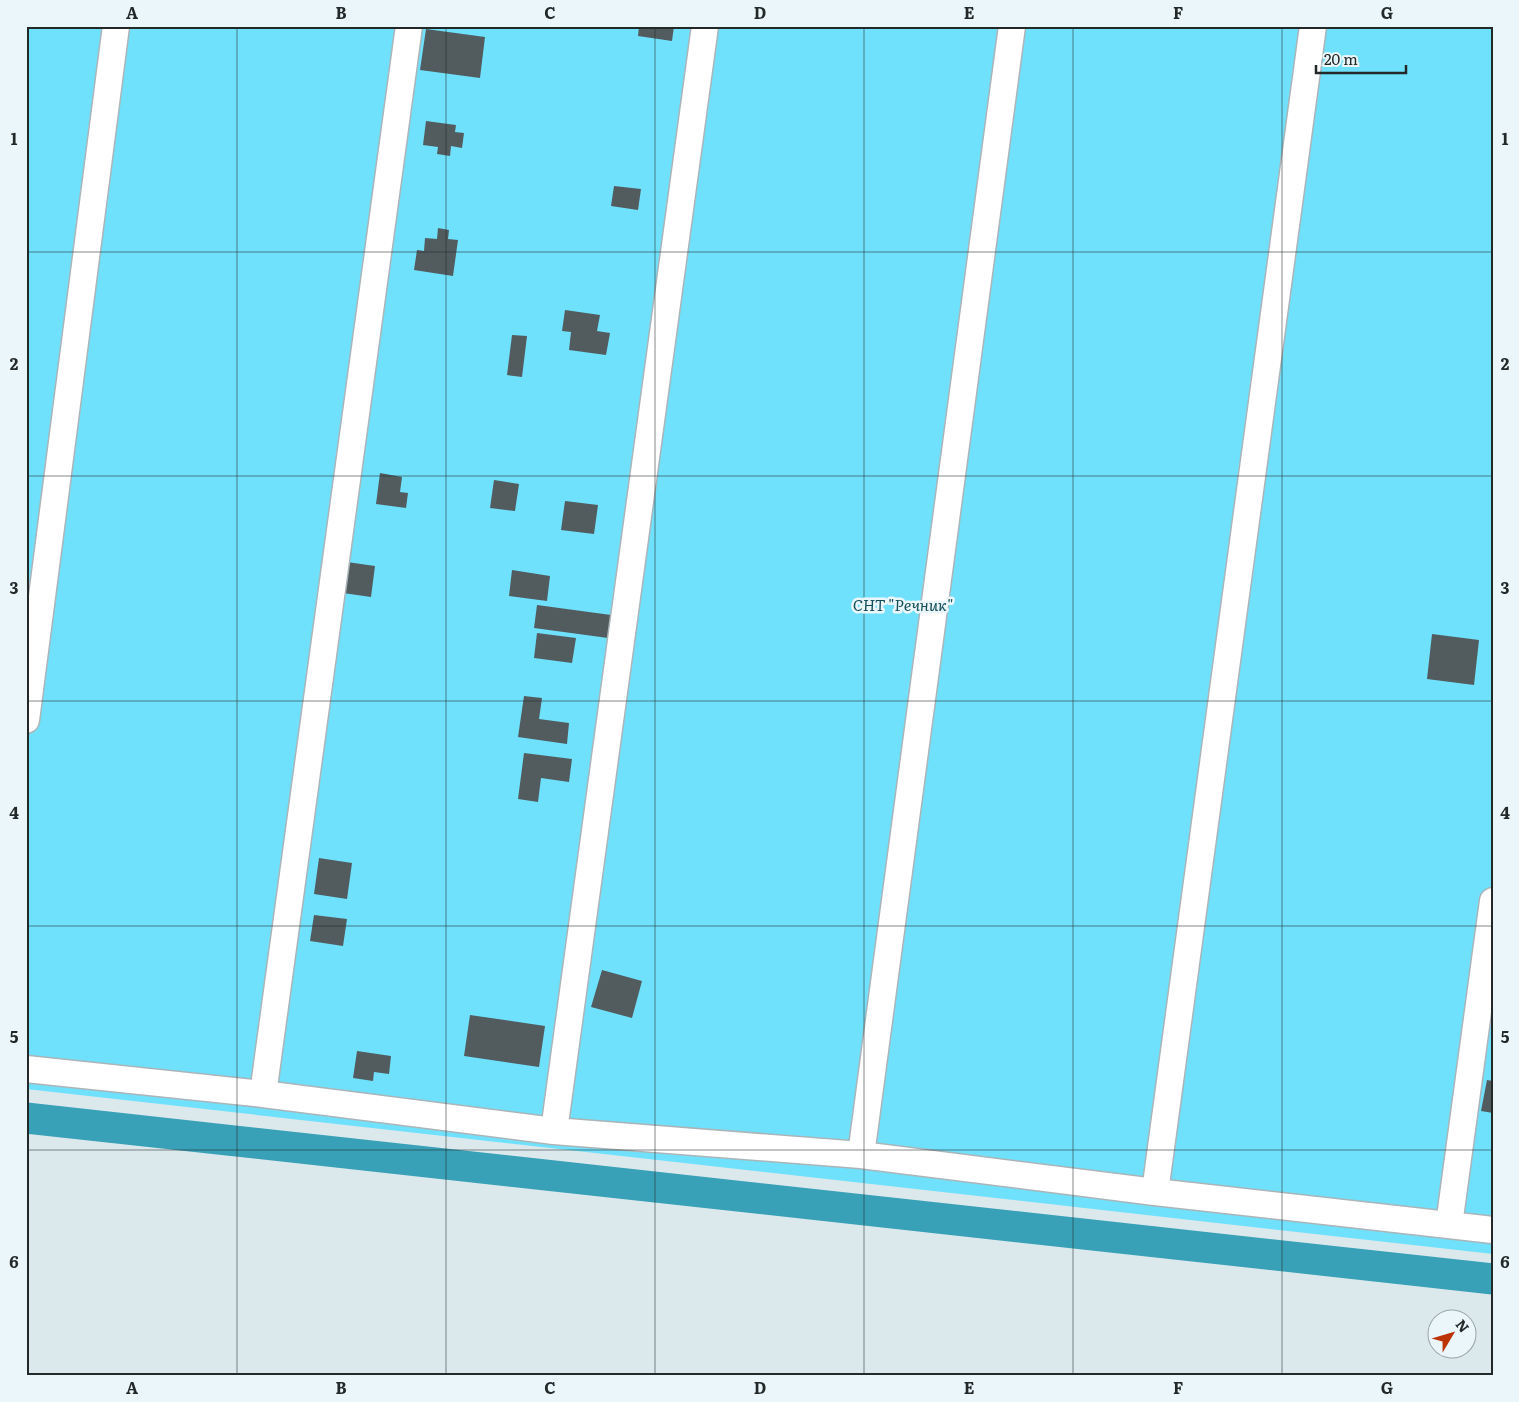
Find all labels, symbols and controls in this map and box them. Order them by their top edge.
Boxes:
text: A [126,0,138,24]
text: B [335,0,347,24]
text: C [544,0,556,24]
text: D [754,0,766,24]
text: E [964,0,975,24]
text: F [1173,0,1183,24]
text: G [1381,0,1393,24]
scale bar [1316,42,1406,74]
text: 20 m [1324,47,1358,70]
text: 1 [11,126,18,150]
text: 1 [1502,126,1509,150]
text: 2 [10,351,19,375]
text: 2 [1501,351,1510,375]
text: 3 [10,575,19,599]
text: 3 [1501,575,1510,599]
park label: СНТ "Речник" [853,592,953,616]
text: 4 [9,800,19,824]
text: 4 [1500,800,1510,824]
text: 5 [10,1024,19,1048]
text: 5 [1501,1024,1510,1048]
text: 6 [9,1249,19,1273]
text: 6 [1500,1249,1510,1273]
north arrow [1426,1310,1476,1360]
text: N [1452,1315,1475,1336]
text: A [126,1375,138,1399]
text: B [335,1375,347,1399]
text: C [544,1375,556,1399]
text: D [754,1375,766,1399]
text: E [964,1375,975,1399]
text: F [1173,1375,1183,1399]
text: G [1381,1375,1393,1399]

